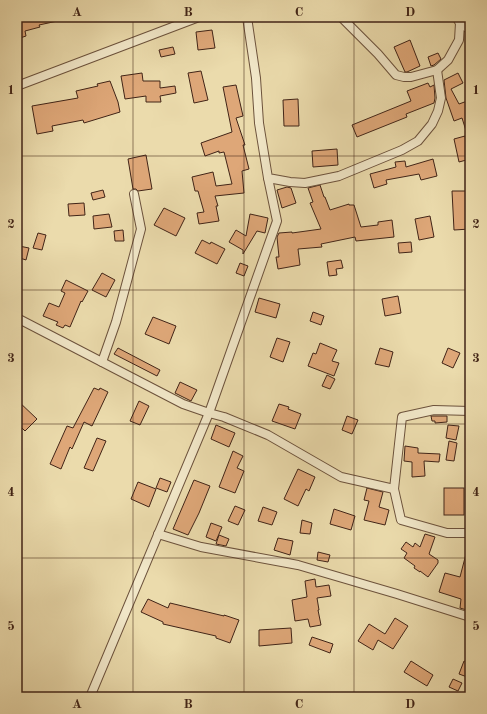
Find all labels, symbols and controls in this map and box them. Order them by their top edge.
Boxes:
text: A [72,6,82,19]
text: B [183,6,193,19]
text: C [295,6,303,19]
text: D [405,6,415,19]
text: 1 [7,84,15,97]
text: 1 [472,84,480,97]
text: 2 [7,218,15,231]
text: 2 [472,218,480,231]
text: 3 [7,352,15,365]
text: 3 [472,352,480,365]
text: 4 [7,486,15,499]
text: 4 [472,486,480,499]
text: 5 [7,620,15,633]
text: 5 [472,620,480,633]
text: A [72,698,82,711]
text: B [183,698,193,711]
text: C [295,698,303,711]
text: D [405,698,415,711]

